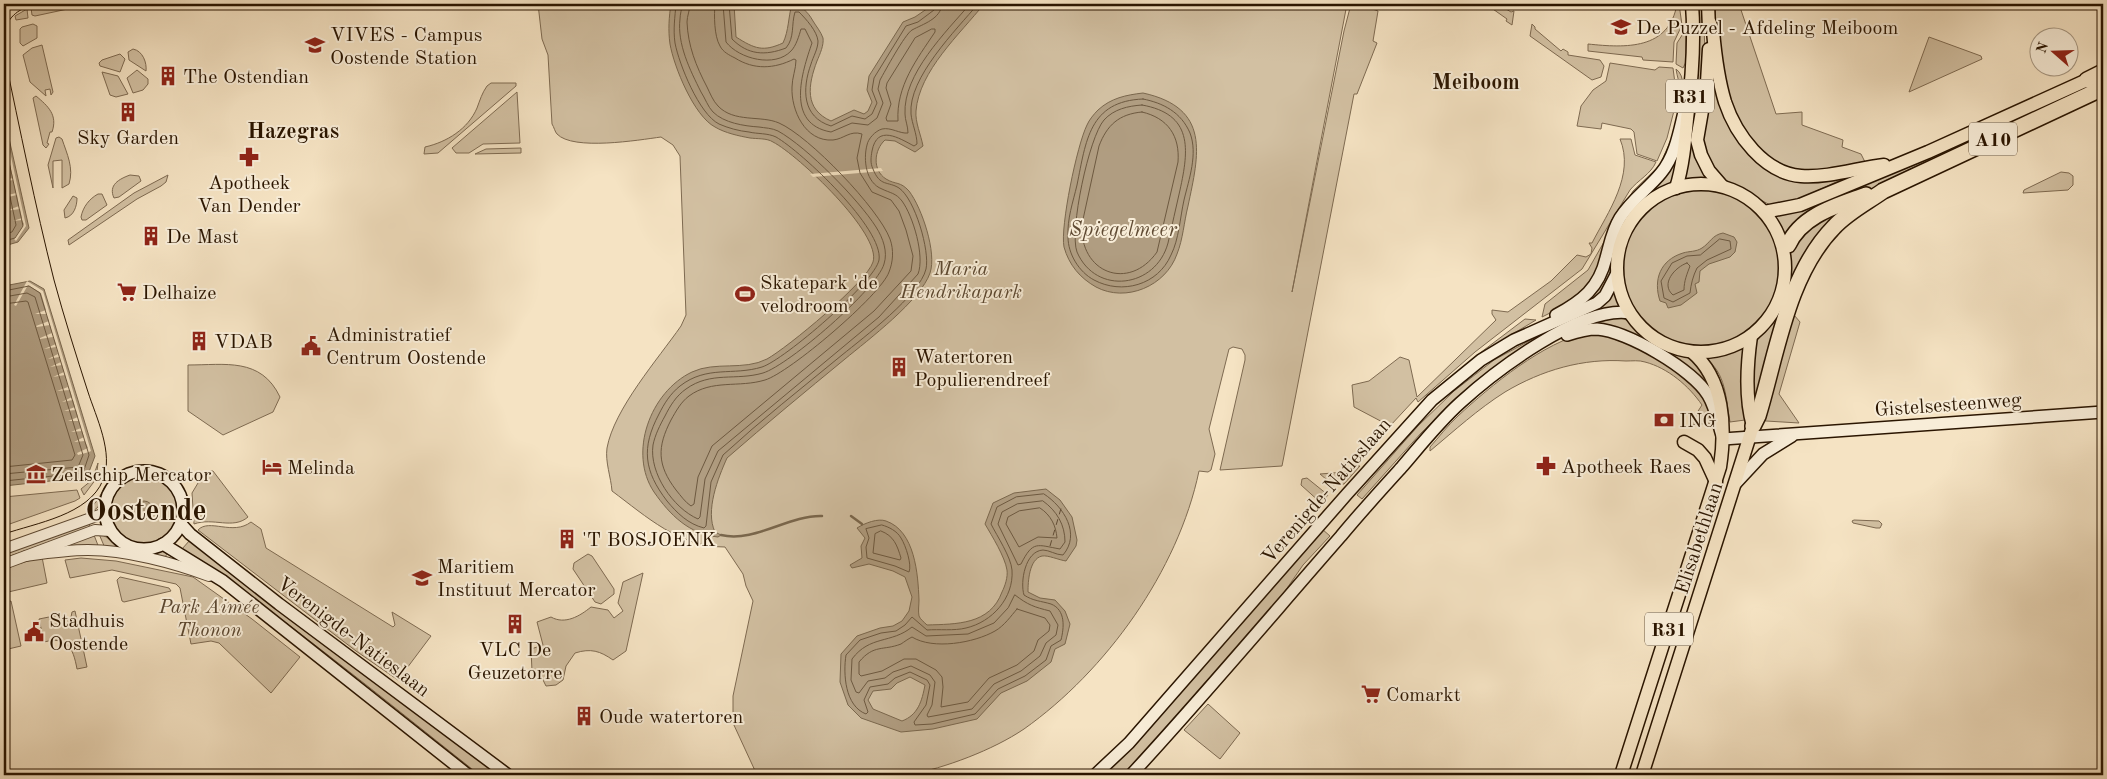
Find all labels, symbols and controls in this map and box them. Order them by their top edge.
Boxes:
school or university icon: De Puzzel - Afdeling Meiboom [1610,16,1632,38]
place label: De Puzzel - Afdeling Meiboom [1636,19,1898,39]
place label: VIVES - Campus Oostende Station [330,26,482,69]
north arrow [2030,28,2080,78]
school or university icon: VIVES - Campus Oostende Station [304,34,326,56]
text: N [2034,40,2051,55]
building icon: The Ostendian [157,65,179,87]
place label: The Ostendian [183,68,309,88]
district label: Meiboom [1432,72,1520,94]
road number: R31 [1666,80,1714,112]
building icon: Sky Garden [117,101,139,123]
district label: Hazegras [247,121,339,143]
road number: A10 [1969,122,2017,156]
place label: Sky Garden [77,129,179,149]
pharmacy icon: Apotheek Van Dender [238,146,260,168]
place label: Apotheek Van Dender [197,174,301,217]
water label: Spiegelmeer [1069,220,1178,241]
building icon: De Mast [140,225,162,247]
place label: De Mast [166,228,239,248]
park label: Maria Hendrikapark [899,260,1022,303]
place label: Skatepark 'de velodroom' [760,274,878,317]
supermarket icon: Delhaize [116,281,138,303]
sports icon: Skatepark 'de velodroom' [734,283,756,305]
place label: Delhaize [142,284,216,304]
place label: Administratief Centrum Oostende [326,326,486,369]
building icon: VDAB [188,330,210,352]
place label: VDAB [214,333,273,353]
public building icon: Administratief Centrum Oostende [300,335,322,357]
place label: Watertoren Populierendreef [914,348,1051,391]
building icon: Watertoren Populierendreef [888,356,910,378]
street label: Gistelsesteenweg [1874,391,2023,421]
bank icon: ING [1653,409,1675,431]
place label: ING [1679,412,1717,432]
street label: Verenigde-Natieslaan [1259,415,1396,568]
pharmacy icon: Apotheek Raes [1535,455,1557,477]
hotel icon: Melinda [261,456,283,478]
place label: Apotheek Raes [1561,458,1691,478]
place label: Melinda [287,459,355,479]
museum icon: Zeilschip Mercator [25,463,47,485]
place label: Zeilschip Mercator [51,466,212,486]
street label: Elisabethlaan [1672,480,1727,597]
district label: Oostende [85,497,207,527]
building icon: 'T BOSJOENK [556,528,578,550]
place label: 'T BOSJOENK [582,531,716,551]
place label: Maritiem Instituut Mercator [437,558,596,601]
school or university icon: Maritiem Instituut Mercator [411,567,433,589]
street label: Verenigde-Natieslaan [273,574,433,702]
park label: Park Aimée Thonon [158,598,259,641]
place label: Stadhuis Oostende [49,612,128,655]
road number: R31 [1645,612,1693,646]
building icon: VLC De Geuzetorre [504,613,526,635]
public building icon: Stadhuis Oostende [23,621,45,643]
place label: VLC De Geuzetorre [468,641,562,684]
supermarket icon: Comarkt [1360,683,1382,705]
place label: Comarkt [1386,686,1461,706]
building icon: Oude watertoren [573,705,595,727]
place label: Oude watertoren [599,708,743,728]

